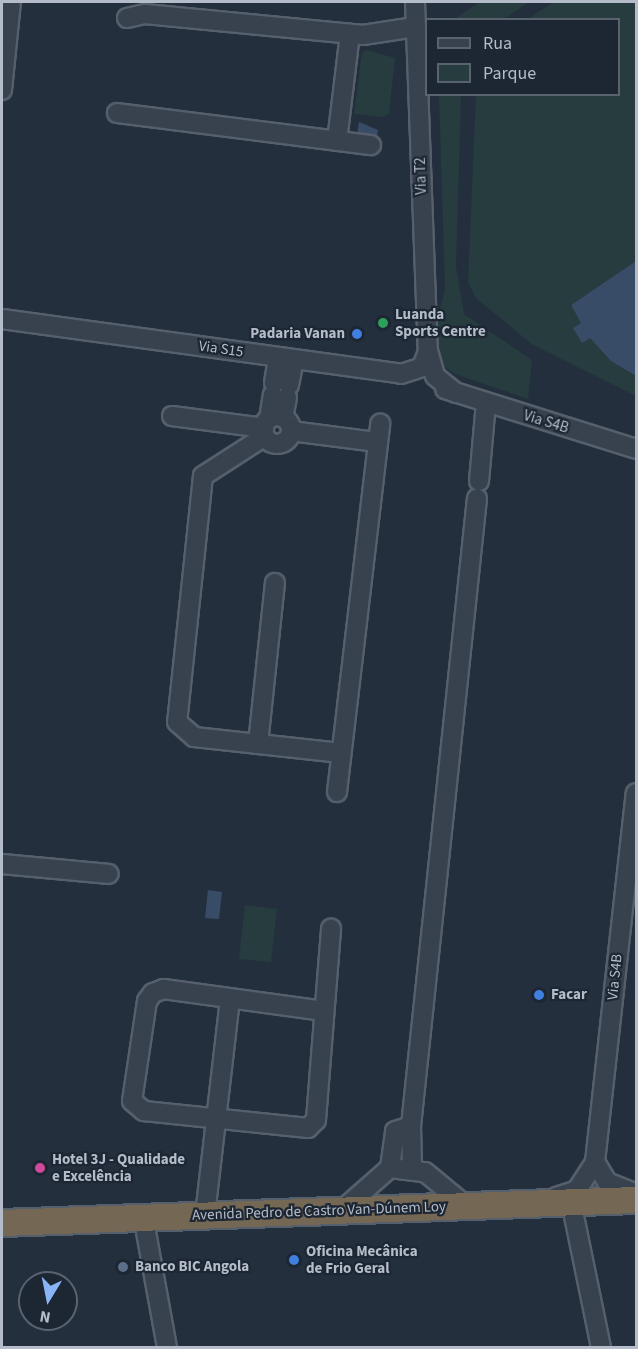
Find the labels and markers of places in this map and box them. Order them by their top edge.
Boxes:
place label: Luanda Sports Centre [395,305,486,340]
marker: Luanda Sports Centre [376,316,390,330]
place label: Padaria Vanan [250,325,345,343]
marker: Padaria Vanan [350,327,364,341]
place label: Facar [551,986,587,1004]
marker: Facar [532,988,546,1002]
place label: Hotel 3J - Qualidade e Excelência [52,1150,185,1185]
marker: Hotel 3J - Qualidade e Excelência [33,1161,47,1175]
place label: Oficina Mecânica de Frio Geral [306,1242,418,1277]
marker: Oficina Mecânica de Frio Geral [287,1253,301,1267]
place label: Banco BIC Angola [135,1258,249,1276]
marker: Banco BIC Angola [116,1260,130,1274]

